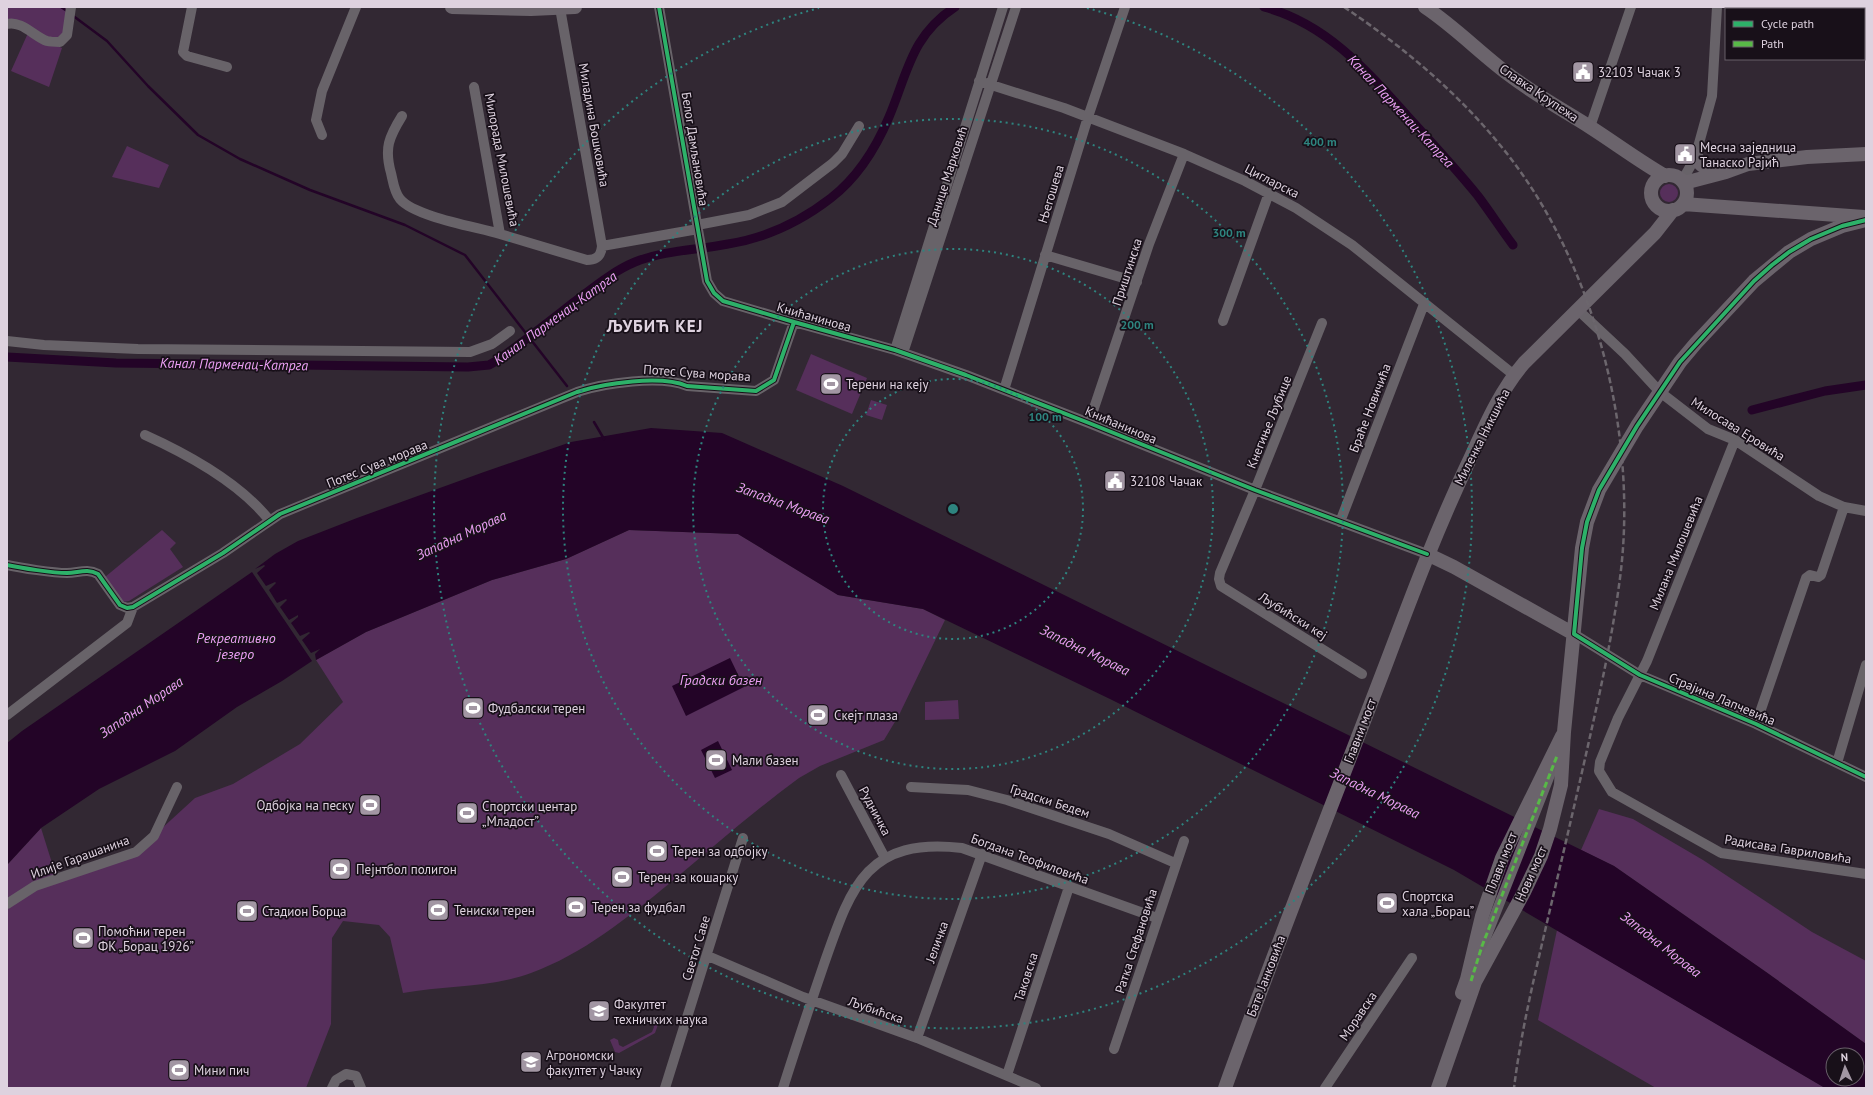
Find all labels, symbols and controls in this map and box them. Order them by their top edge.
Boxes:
legend [1725,8,1865,60]
text: Cycle path [1761,16,1814,31]
text: Path [1761,36,1784,51]
water label: Канал Парменац-Катрга [1344,51,1458,172]
public building icon: 32103 Чачак 3 [1570,59,1596,85]
street label: Славка Крупежа [1496,60,1582,126]
street label: Миладина Бошковића [575,62,613,188]
place label: 32103 Чачак 3 [1598,64,1681,81]
street label: Белог Дамљановића [678,91,712,207]
street label: Милорада Милошевића [481,92,523,228]
street label: Данице Марковић [923,124,971,228]
text: 400 m [1303,134,1337,149]
place label: Месна заједница Танаско Рајић [1700,139,1796,171]
public building icon: Месна заједница Танаско Рајић [1672,141,1698,167]
street label: Цигларска [1242,160,1302,202]
street label: Његошева [1034,163,1068,225]
text: 300 m [1212,225,1246,240]
street label: Приштинска [1108,236,1146,308]
water label: Канал Парменац-Катрга [490,267,620,369]
street label: Книћанинова [775,298,853,336]
district label: ЉУБИЋ КЕЈ [606,315,703,337]
text: 200 m [1120,317,1154,332]
water label: Канал Парменац-Катрга [160,354,308,374]
street label: Потес Сува морава [643,361,751,385]
street label: Браће Новичића [1345,361,1395,455]
sports icon: Терени на кеју [818,371,844,397]
street label: Кнегиње Љубице [1243,373,1295,471]
place label: Терени на кеју [846,376,929,393]
street label: Миленка Никшића [1450,386,1514,488]
street label: Милосава Еровића [1688,393,1788,465]
street label: Книћанинова [1082,402,1160,448]
text: 100 m [1028,409,1062,424]
street label: Потес Сува морава [324,436,430,492]
public building icon: 32108 Чачак [1102,468,1128,494]
place label: 32108 Чачак [1130,473,1203,490]
water label: Западна Морава [734,478,832,528]
street label: Милана Милошевића [1645,493,1707,613]
centre of rings [946,502,960,516]
water label: Западна Морава [413,506,509,564]
street label: Љубићски кеј [1255,588,1330,644]
water label: Западна Морава [1037,621,1133,680]
water label: Рекреативно језеро [196,629,276,663]
street label: Страјина Лапчевића [1666,669,1778,729]
water label: Градски базен [680,671,763,689]
water label: Западна Морава [96,672,187,742]
sports icon: Фудбалски терен [460,695,486,721]
street label: Главни мост [1340,696,1380,766]
place label: Фудбалски терен [488,700,585,717]
sports icon: Скејт плаза [805,702,831,728]
place label: Скејт плаза [834,707,898,724]
sports icon: Мали базен [703,747,729,773]
place label: Мали базен [732,752,799,769]
water label: Западна Морава [1327,764,1423,823]
street label: Градски Бедем [1008,780,1092,822]
street label: Рудничка [855,783,895,839]
sports icon: Одбојка на песку [357,792,383,818]
place label: Одбојка на песку [256,797,354,814]
place label: Спортски центар „Младост” [482,798,577,830]
sports icon: Спортски центар „Младост” [454,800,480,826]
street label: Плави мост [1481,829,1521,896]
street label: Богдана Теофиловића [969,830,1091,888]
street label: Илије Гарашанина [28,831,132,883]
street label: Радисава Гавриловића [1723,831,1853,867]
sports icon: Терен за одбојку [644,838,670,864]
place label: Терен за одбојку [672,843,768,860]
street label: Нови мост [1511,843,1551,904]
sports icon: Пејнтбол полигон [327,856,353,882]
place label: Пејнтбол полигон [356,861,457,878]
sports icon: Терен за кошарку [609,864,635,890]
place label: Терен за кошарку [638,869,738,886]
street label: Ратка Стефановића [1111,887,1161,995]
place label: Спортска хала „Борац” [1402,888,1474,920]
sports icon: Спортска хала „Борац” [1374,890,1400,916]
sports icon: Терен за фудбал [563,894,589,920]
sports icon: Тениски терен [425,897,451,923]
sports icon: Стадион Борца [234,898,260,924]
place label: Терен за фудбал [592,899,685,916]
place label: Тениски терен [454,902,535,919]
place label: Стадион Борца [262,903,347,920]
water label: Западна Морава [1617,907,1705,981]
street label: Светог Саве [678,913,714,983]
street label: Јеличка [921,919,952,966]
place label: Помоћни терен ФК „Борац 1926” [98,923,194,955]
sports icon: Помоћни терен ФК „Борац 1926” [70,925,96,951]
street label: Бате Јанковића [1243,933,1289,1019]
street label: Таковска [1010,950,1042,1004]
street label: Моравска [1335,988,1381,1044]
street label: Љубићска [845,992,906,1027]
place label: Факултет техничких наука [614,996,708,1028]
school or university icon: Факултет техничких наука [586,998,612,1024]
place label: Агрономски факултет у Чачку [546,1047,642,1079]
north arrow [1825,1047,1865,1087]
school or university icon: Агрономски факултет у Чачку [518,1049,544,1075]
text: N [1840,1050,1848,1064]
sports icon: Мини пич [166,1057,192,1083]
place label: Мини пич [194,1062,249,1079]

